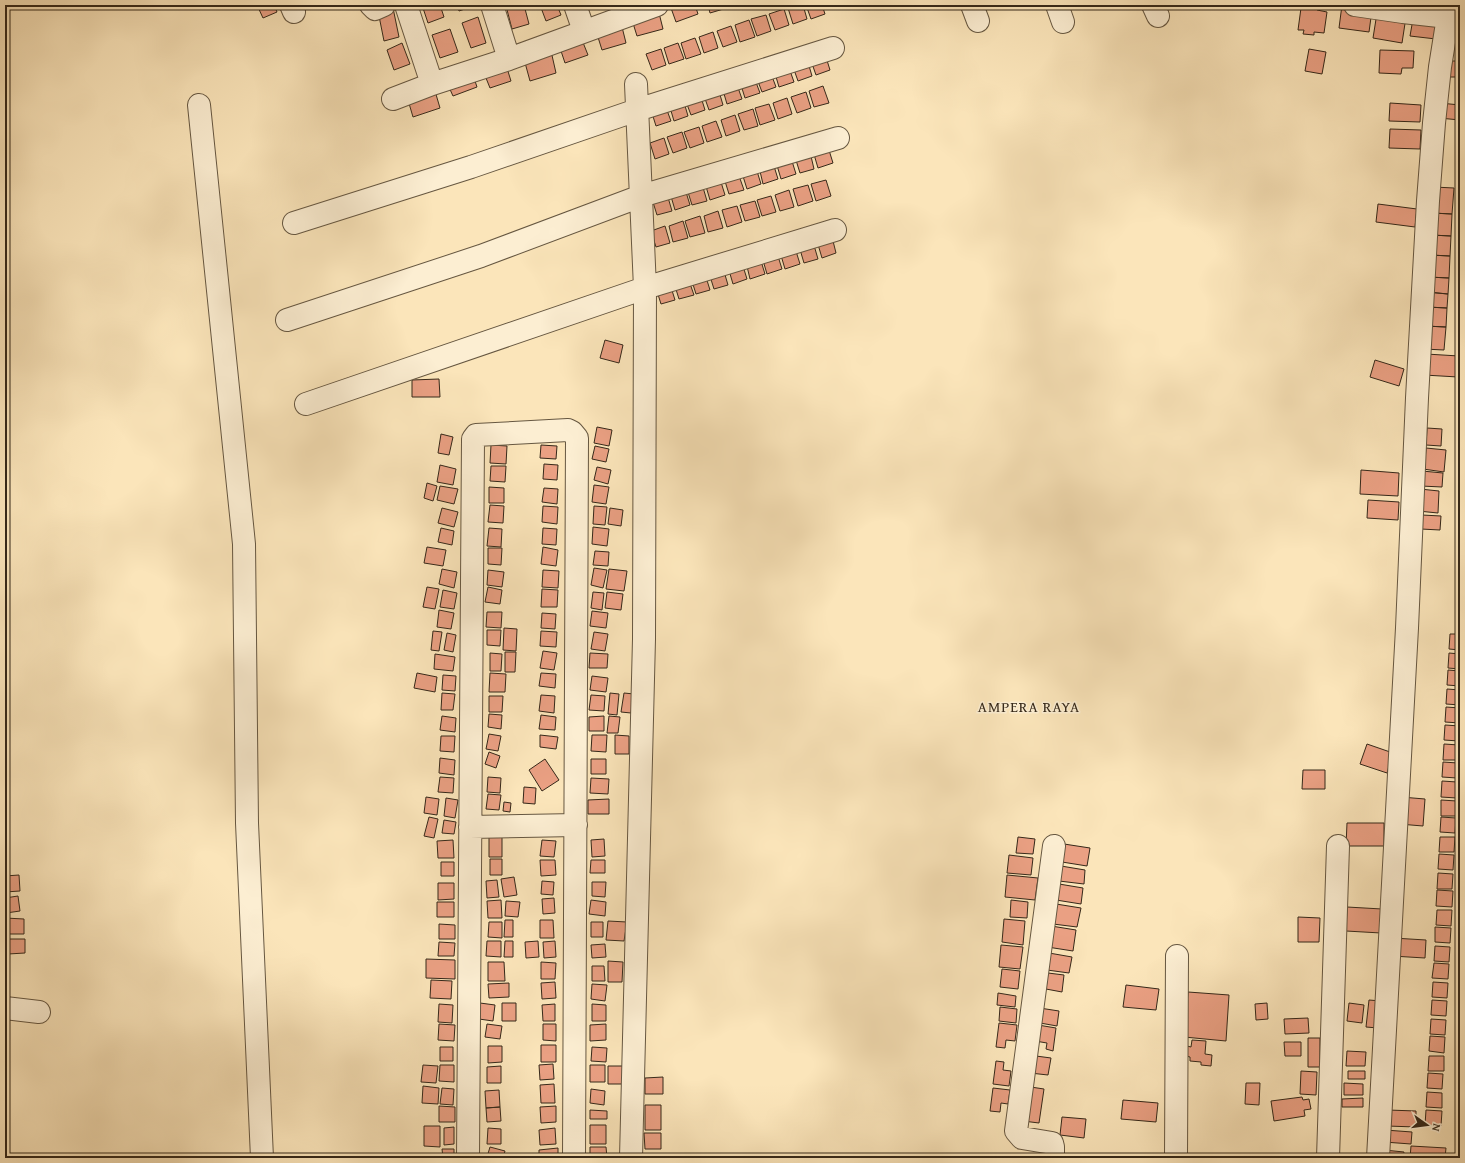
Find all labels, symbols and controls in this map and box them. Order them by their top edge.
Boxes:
district label: AMPERA RAYA [978,696,1080,717]
north arrow [1407,1105,1447,1145]
text: N [1428,1122,1445,1134]

